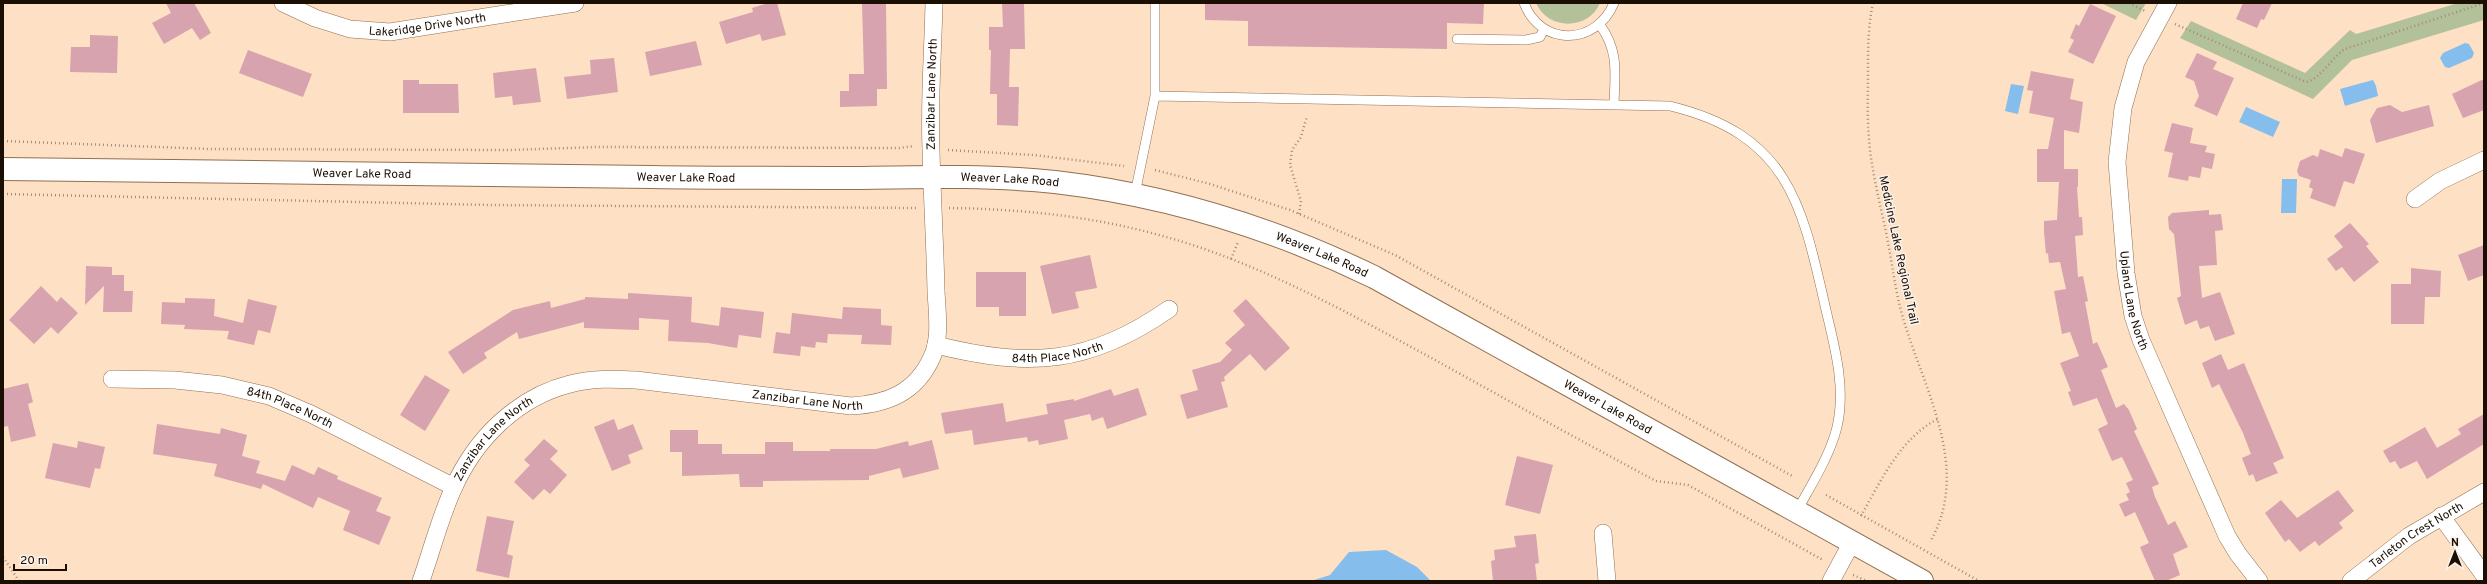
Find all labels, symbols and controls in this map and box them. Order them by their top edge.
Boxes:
street label: Lakeridge Drive North [368,10,487,41]
street label: Zanzibar Lane North [923,38,942,150]
street label: Weaver Lake Road [312,166,411,183]
street label: Weaver Lake Road [636,170,735,187]
street label: Weaver Lake Road [960,170,1060,191]
street label: Medicine Lake Regional Trail [1874,174,1922,326]
street label: Weaver Lake Road [1273,229,1371,282]
street label: Upland Lane North [2115,250,2152,353]
street label: 84th Place North [1011,339,1105,368]
street label: Weaver Lake Road [1560,377,1654,439]
street label: 84th Place North [245,384,336,433]
street label: Zanzibar Lane North [751,387,864,415]
street label: Zanzibar Lane North [451,393,536,484]
street label: Tarleton Crest North [2367,498,2467,572]
north arrow [2435,532,2475,572]
scale bar [14,546,66,572]
text: 20 m [20,553,48,569]

